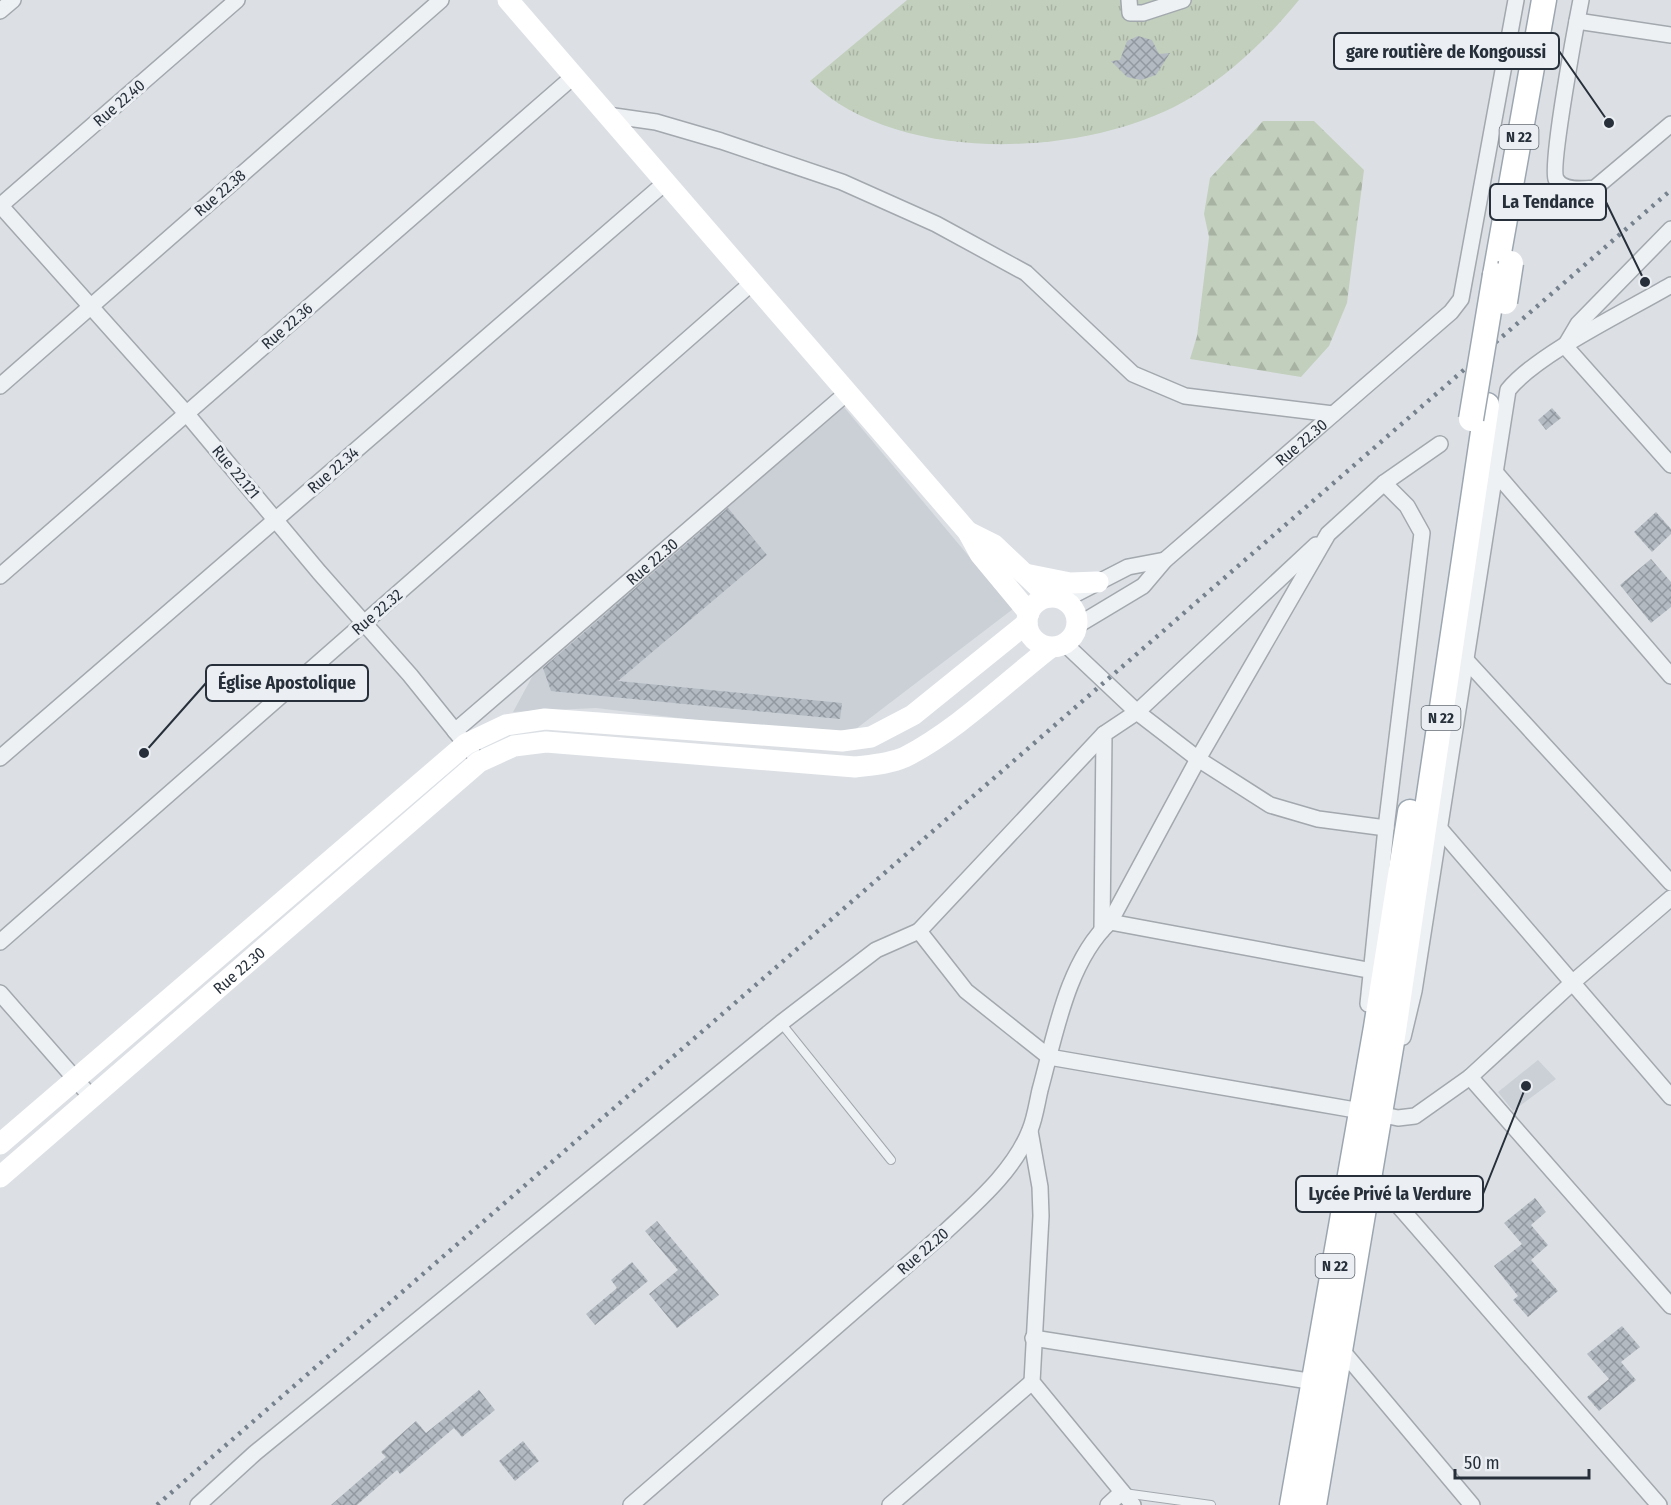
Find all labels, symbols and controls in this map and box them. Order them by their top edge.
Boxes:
callout: gare routière de Kongoussi [1334,33,1559,69]
text: gare routière de Kongoussi [1346,41,1546,63]
street label: Rue 22.40 [89,76,149,130]
road number: N 22 [1500,125,1538,149]
street label: Rue 22.38 [191,166,249,220]
callout: La Tendance [1490,184,1606,220]
text: La Tendance [1502,191,1594,213]
street label: Rue 22.36 [258,299,317,353]
street label: Rue 22.30 [1271,414,1331,469]
street label: Rue 22.121 [208,441,264,503]
street label: Rue 22.34 [304,443,363,497]
street label: Rue 22.30 [622,534,682,589]
street label: Rue 22.32 [348,585,406,639]
callout: Église Apostolique [206,665,368,701]
text: Église Apostolique [218,671,356,694]
road number: N 22 [1422,706,1460,730]
street label: Rue 22.30 [209,943,268,998]
callout: Lycée Privé la Verdure [1296,1176,1483,1212]
text: Lycée Privé la Verdure [1309,1183,1471,1205]
street label: Rue 22.20 [894,1224,952,1278]
road number: N 22 [1316,1254,1354,1278]
scale bar [1455,1442,1588,1480]
text: 50 m [1464,1452,1500,1474]

